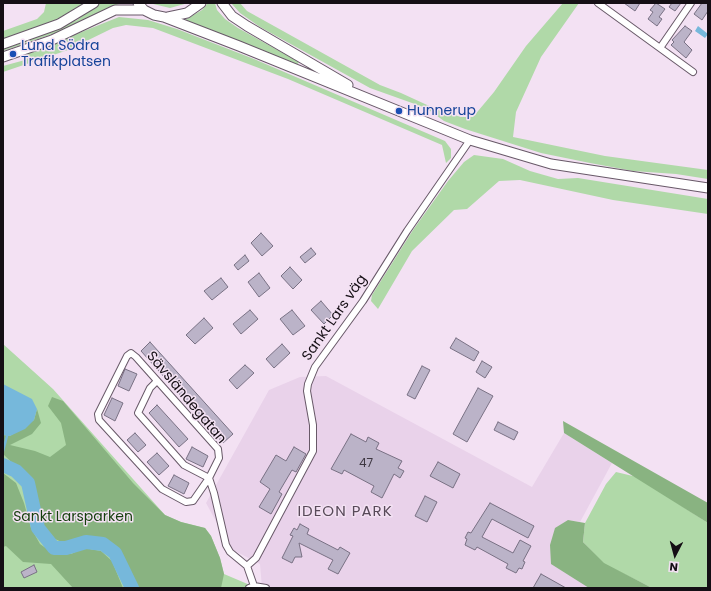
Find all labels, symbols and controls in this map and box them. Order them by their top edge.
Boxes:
place label: Lund Södra Trafikplatsen [21,38,111,70]
marker: Lund Södra Trafikplatsen [8,49,18,59]
place label: Hunnerup [407,103,476,119]
marker: Hunnerup [394,106,404,116]
street label: Sankt Lars väg [299,272,371,364]
street label: Sävsländegatan [143,348,229,448]
house number: 47 [359,457,373,471]
district label: IDEON PARK [297,503,393,521]
park label: Sankt Larsparken [13,509,133,525]
north arrow [655,535,695,575]
text: N [669,559,679,575]

